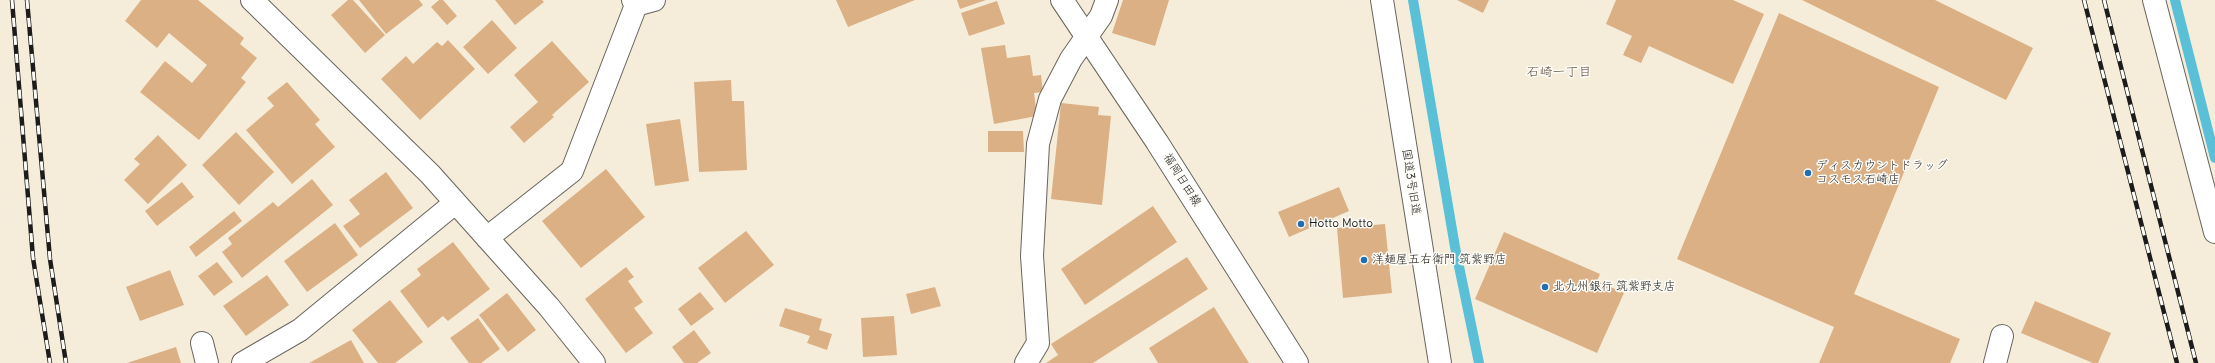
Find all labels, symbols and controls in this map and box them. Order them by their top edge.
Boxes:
district label: 石崎一丁目 [1527,64,1591,80]
street label: 国道3号旧道 [1399,148,1423,216]
street label: 福岡日田線 [1160,151,1204,209]
place label: ディスカウントドラッグ コスモス石崎店 [1816,159,1948,187]
marker: ディスカウントドラッグ コスモス石崎店 [1803,168,1813,178]
place label: Hotto Motto [1309,217,1373,231]
marker: Hotto Motto [1296,219,1306,229]
place label: 洋麺屋五右衛門 筑紫野店 [1372,253,1507,267]
marker: 洋麺屋五右衛門 筑紫野店 [1359,255,1369,265]
place label: 北九州銀行 筑紫野支店 [1553,280,1676,294]
marker: 北九州銀行 筑紫野支店 [1540,282,1550,292]

